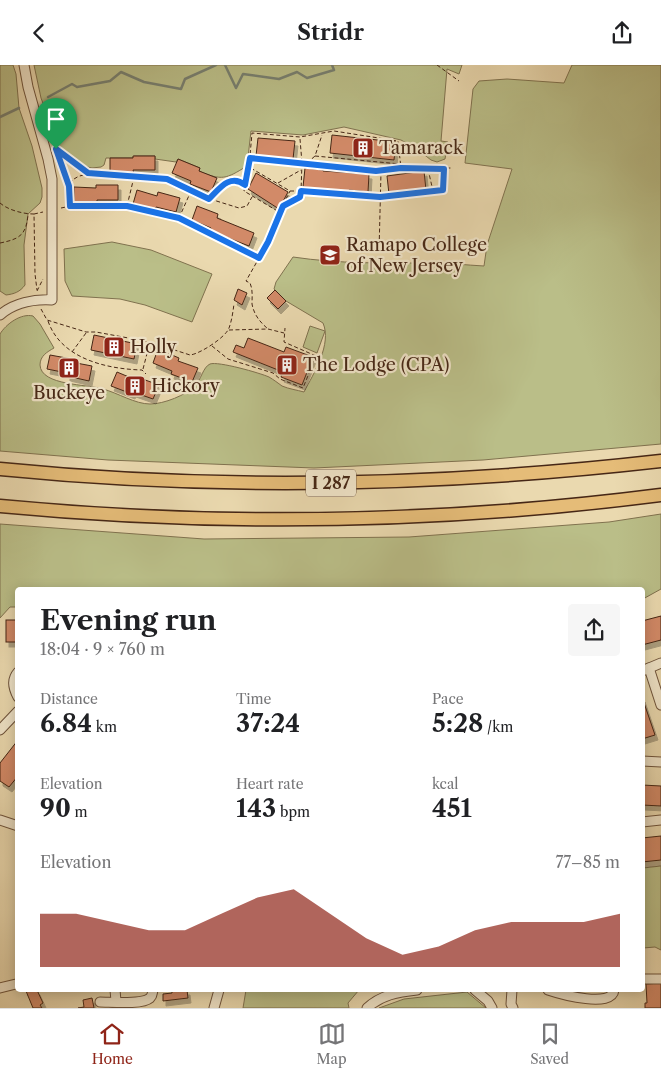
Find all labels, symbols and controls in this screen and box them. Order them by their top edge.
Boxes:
icon: back [25,19,53,47]
text: Stridr [297,19,364,46]
icon: share [608,19,636,47]
pin [35,98,77,149]
icon: arrive [42,105,70,133]
building icon: Tamarack [351,136,375,160]
place label: Tamarack [379,137,465,159]
place label: Ramapo College of New Jersey [346,234,487,277]
school or university icon: Ramapo College of New Jersey [318,243,342,267]
building icon: Holly [102,335,126,359]
place label: Holly [130,336,178,358]
building icon: The Lodge (CPA) [275,353,299,377]
place label: The Lodge (CPA) [303,354,449,376]
building icon: Buckeye [57,356,81,380]
building icon: Hickory [123,374,147,398]
place label: Hickory [151,375,221,397]
place label: Buckeye [33,382,105,404]
road number: I 287 [306,469,356,497]
text: Evening run [40,603,216,637]
button: share [568,604,620,656]
text: 18:04 · 9 × 760 m [40,639,165,659]
text: Distance [40,690,98,708]
text: Time [236,690,271,708]
text: Pace [432,690,464,708]
text: 6.84 [40,708,92,739]
text: 37:24 [236,708,300,739]
text: 5:28 [432,708,483,739]
text: km [92,718,117,736]
text: /km [483,718,513,736]
text: Elevation [40,775,103,793]
text: Heart rate [236,775,303,793]
text: kcal [432,775,458,793]
text: 90 [40,793,71,824]
text: 143 [236,793,276,824]
text: 451 [432,793,472,824]
text: m [71,803,88,821]
text: bpm [276,803,310,821]
text: Elevation [40,852,111,872]
text: 77–85 m [555,852,620,872]
tab: Home [92,1020,133,1068]
tab: Map [317,1020,347,1068]
tab: Saved [530,1020,569,1068]

